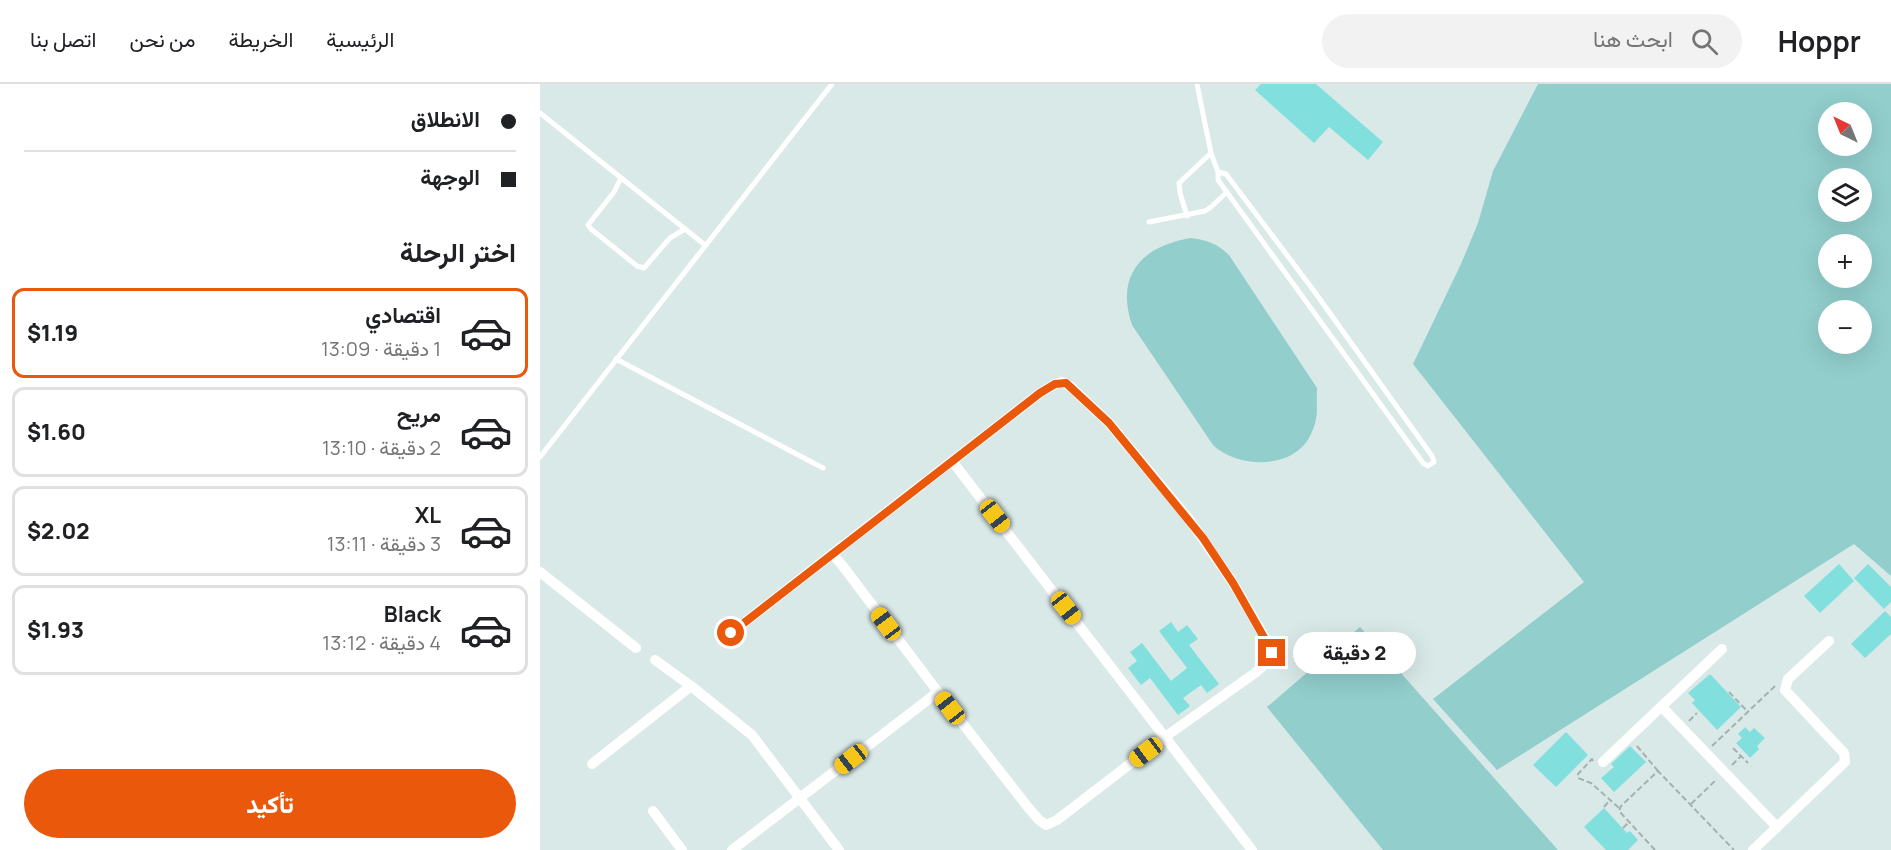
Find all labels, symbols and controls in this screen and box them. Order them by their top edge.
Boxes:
search box [1322,14,1742,68]
text: Hoppr [1778,22,1861,60]
text: ابحث هنا [1593,24,1673,54]
text: اتصل بنا [30,25,96,53]
text: من نحن [129,25,195,53]
text: الخريطة [228,25,293,53]
text: الرئيسية [326,25,394,53]
icon: search [1688,25,1721,58]
north arrow [1818,102,1872,156]
map controls [1818,102,1872,354]
text: الانطلاق [411,104,480,134]
text: الوجهة [420,162,480,192]
button: layers [1818,168,1872,222]
text: اختر الرحلة [400,233,516,270]
button: + [1818,234,1872,288]
text: اقتصادي [365,300,441,330]
button: − [1818,300,1872,354]
icon: car [459,306,513,360]
text: $1.19 [27,318,78,348]
text: 1 دقيقة · 13:09 [321,335,441,362]
text: مريح [397,399,441,429]
icon: car [459,405,513,459]
text: $1.60 [27,417,86,447]
text: 2 دقيقة · 13:10 [322,434,441,461]
car [977,496,1013,536]
text: XL [415,500,441,530]
icon: car [459,504,513,558]
text: $2.02 [27,516,90,546]
text: 3 دقيقة · 13:11 [327,530,441,557]
car [1048,588,1084,628]
text: Black [384,599,441,629]
icon: car [459,603,513,657]
car [868,604,904,644]
text: $1.93 [27,615,84,645]
route start [717,619,744,646]
text: 4 دقيقة · 13:12 [322,629,441,656]
callout: 2 دقيقة [1293,632,1416,674]
route end [1258,639,1285,666]
text: 2 دقيقة [1323,639,1386,666]
car [932,688,968,728]
car [1126,734,1166,770]
car [831,741,871,777]
button: تأكيد [24,769,516,838]

